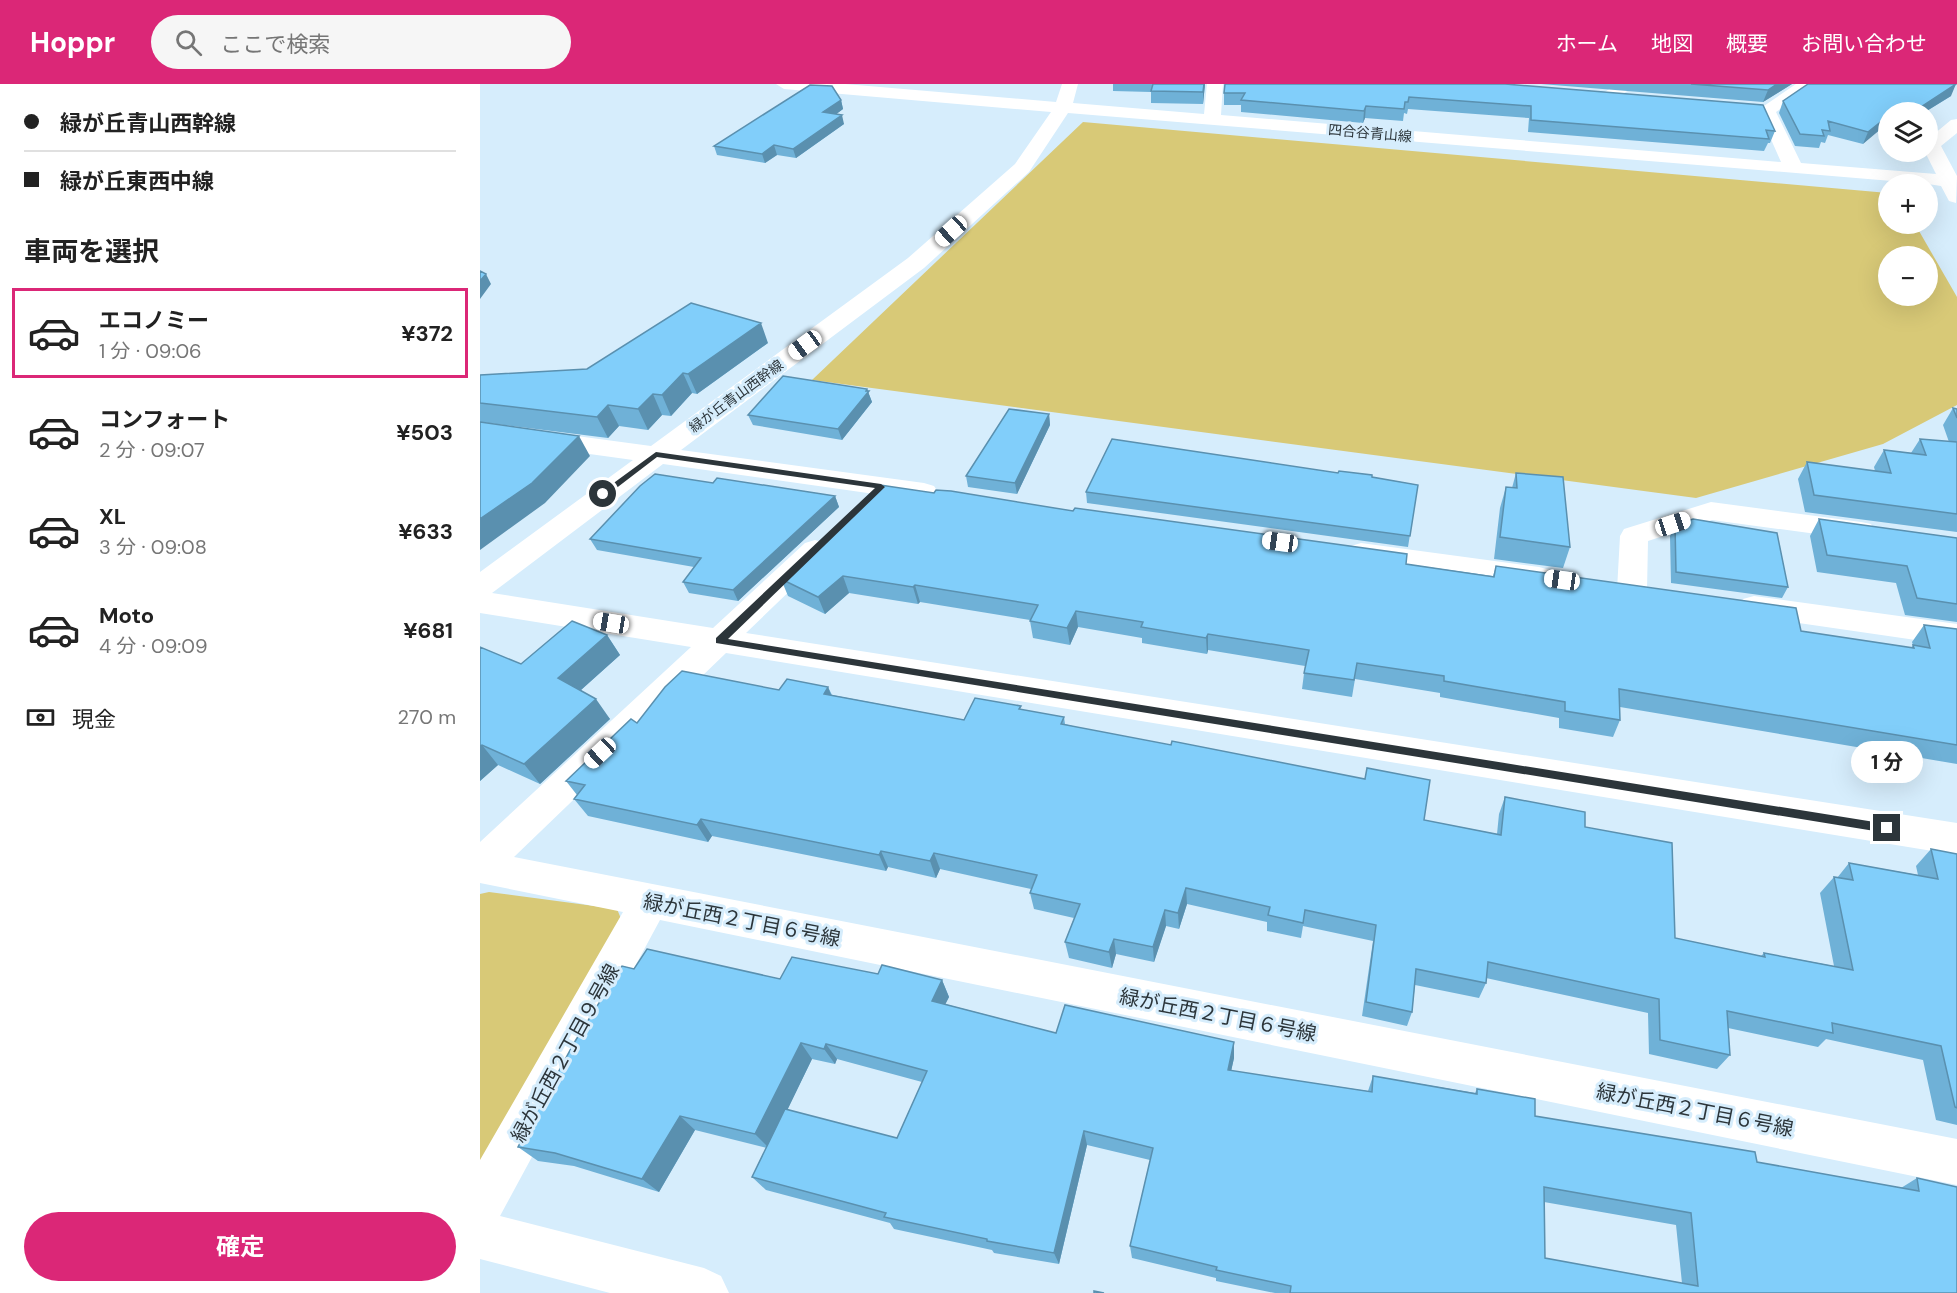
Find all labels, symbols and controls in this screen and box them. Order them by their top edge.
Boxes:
search box [151,15,571,69]
text: Hoppr [30,24,115,61]
icon: search [172,26,205,59]
text: ここで検索 [220,30,330,59]
text: ホーム [1556,30,1618,58]
text: 地図 [1651,30,1693,58]
text: 概要 [1726,30,1768,58]
text: お問い合わせ [1801,30,1927,58]
map controls [1878,102,1938,306]
button: layers [1878,102,1938,162]
text: 緑が丘青山西幹線 [60,109,236,138]
street label: 四合谷青山線 [1327,120,1413,146]
text: 緑が丘東西中線 [60,167,214,196]
button: + [1878,174,1938,234]
car [932,212,970,250]
text: 車両を選択 [24,234,159,269]
button: − [1878,246,1938,306]
icon: car [27,306,81,360]
text: エコノミー [99,306,209,335]
text: ¥372 [401,319,453,348]
car [785,327,825,363]
text: 1 分 · 09:06 [99,338,202,364]
street label: 緑が丘青山西幹線 [685,356,787,436]
icon: car [27,405,81,459]
text: コンフォート [99,405,230,434]
text: ¥503 [396,418,453,447]
text: 2 分 · 09:07 [99,437,205,463]
route start [589,480,616,507]
text: XL [99,502,126,531]
icon: car [27,504,81,558]
car [1653,510,1693,538]
text: ¥633 [398,517,453,546]
car [1261,531,1299,553]
text: 3 分 · 09:08 [99,534,207,560]
car [1543,569,1581,591]
text: Moto [99,601,154,630]
icon: car [27,603,81,657]
car [592,611,630,635]
text: ¥681 [403,616,453,645]
text: 4 分 · 09:09 [99,633,208,659]
icon: cash [24,701,57,734]
text: 270 m [398,704,456,730]
text: 現金 [72,705,116,734]
car [581,734,619,772]
callout: 1 分 [1851,741,1923,783]
text: 1 分 [1871,749,1903,775]
route end [1873,814,1900,841]
street label: 緑が丘西２丁目６号線 [641,888,843,952]
street label: 緑が丘西２丁目９号線 [505,959,625,1147]
street label: 緑が丘西２丁目６号線 [1117,983,1319,1047]
street label: 緑が丘西２丁目６号線 [1594,1078,1796,1142]
button: 確定 [24,1212,456,1281]

